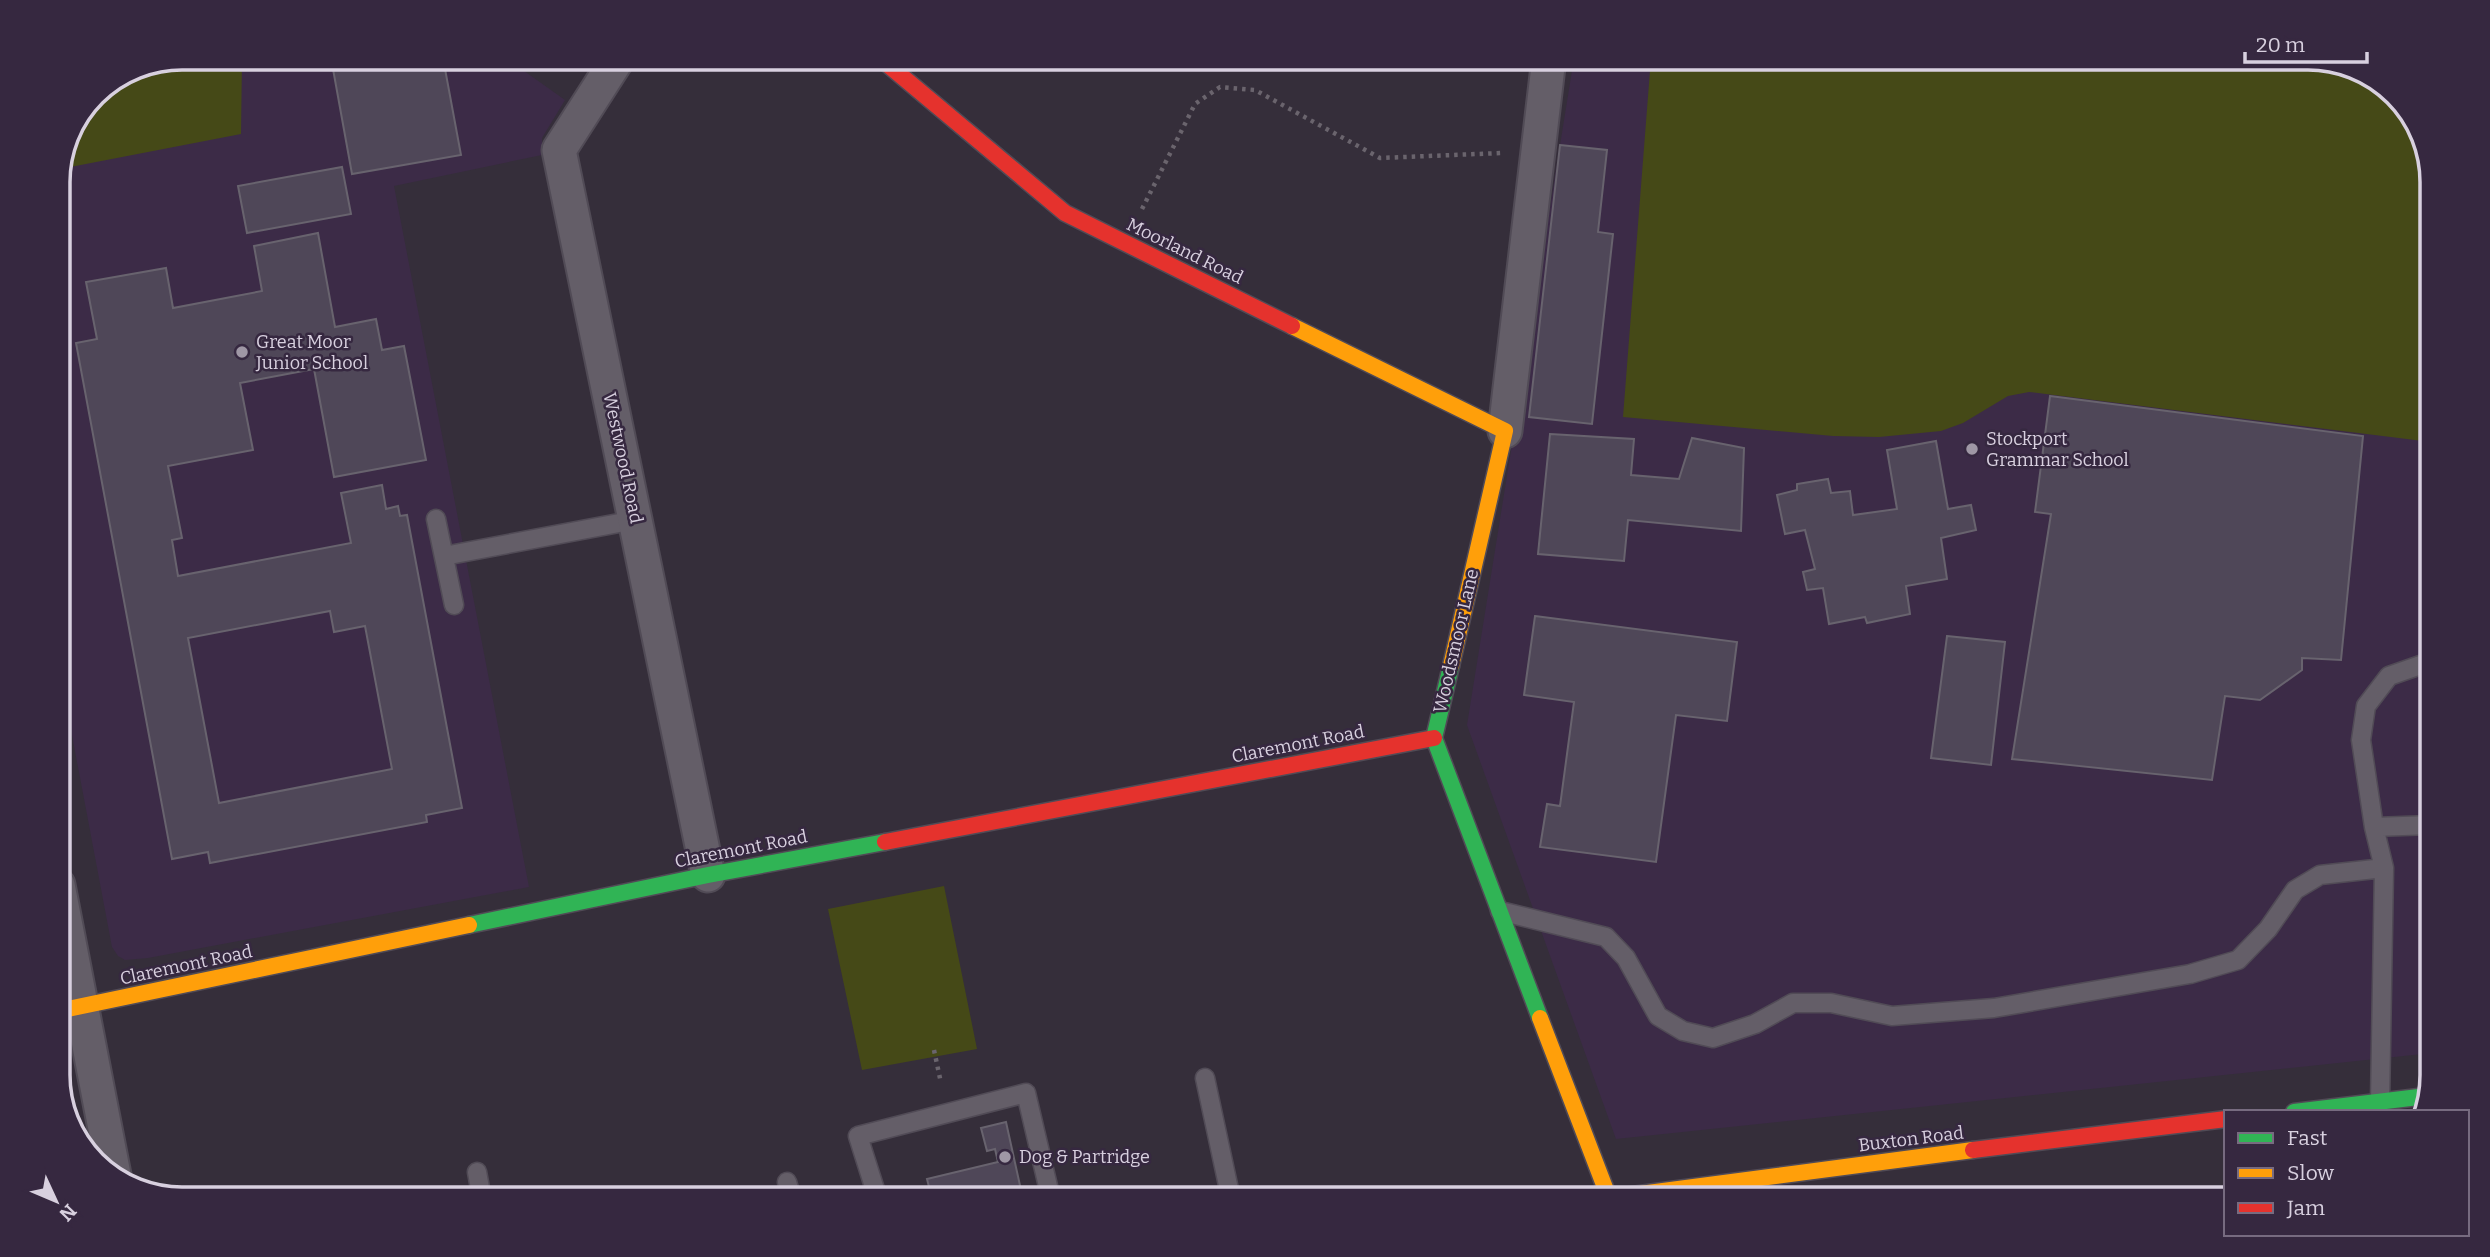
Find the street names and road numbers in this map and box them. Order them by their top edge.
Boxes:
street label: Moorland Road [1123,213,1247,289]
street label: Westwood Road [598,391,648,526]
street label: Woodsmoor Lane [1429,567,1483,715]
street label: Claremont Road [1230,720,1366,768]
street label: Claremont Road [673,825,809,873]
street label: Claremont Road [118,940,254,990]
street label: Buxton Road [1857,1122,1965,1156]

